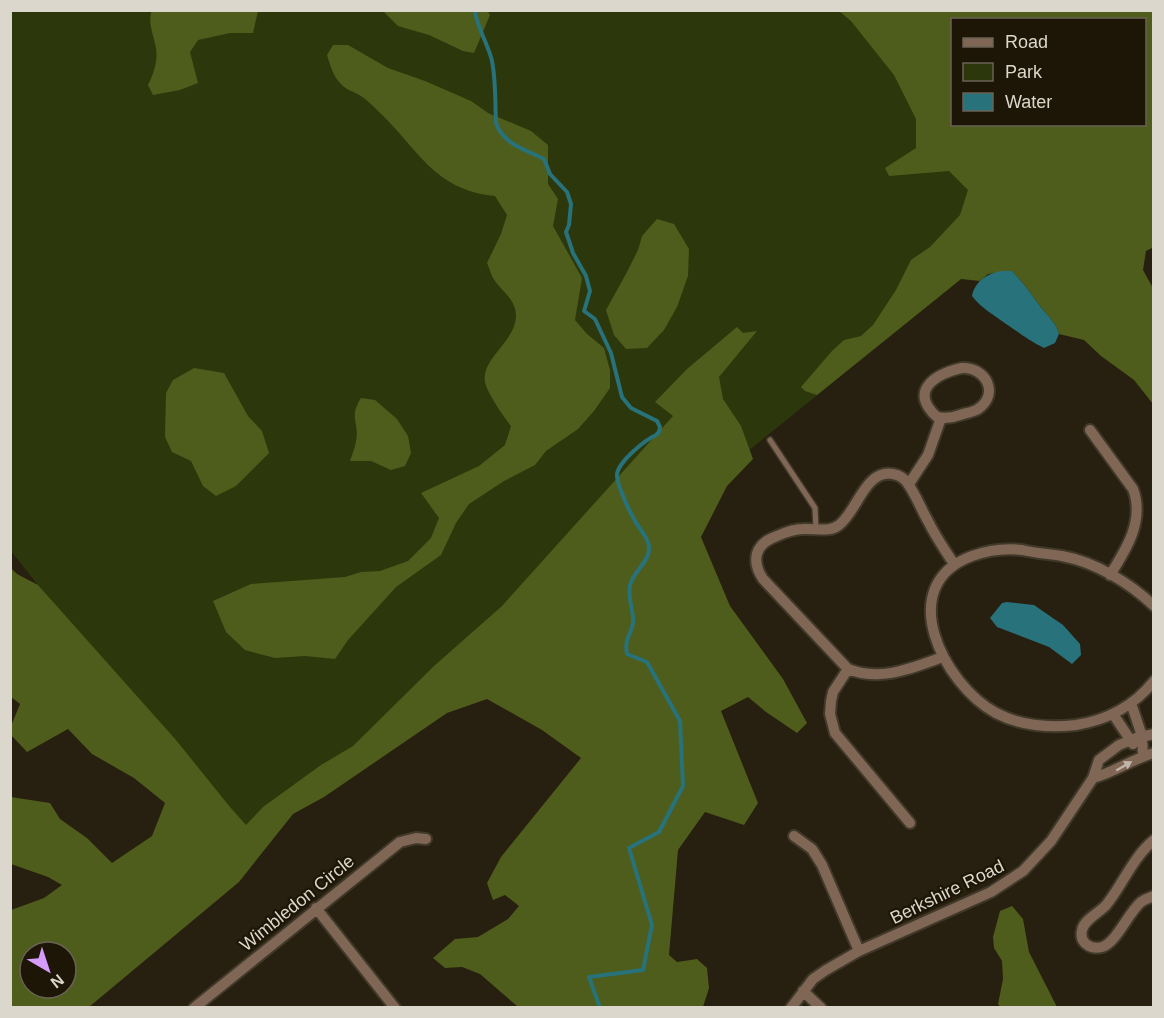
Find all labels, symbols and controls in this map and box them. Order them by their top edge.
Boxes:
legend [951,18,1146,126]
text: Road [1005,32,1048,52]
text: Park [1005,62,1043,82]
text: Water [1005,92,1052,112]
one-way arrow [1116,761,1133,771]
street label: Wimbledon Circle [236,851,358,955]
street label: Berkshire Road [887,856,1007,928]
north arrow [18,940,78,1000]
text: N [47,971,67,992]

